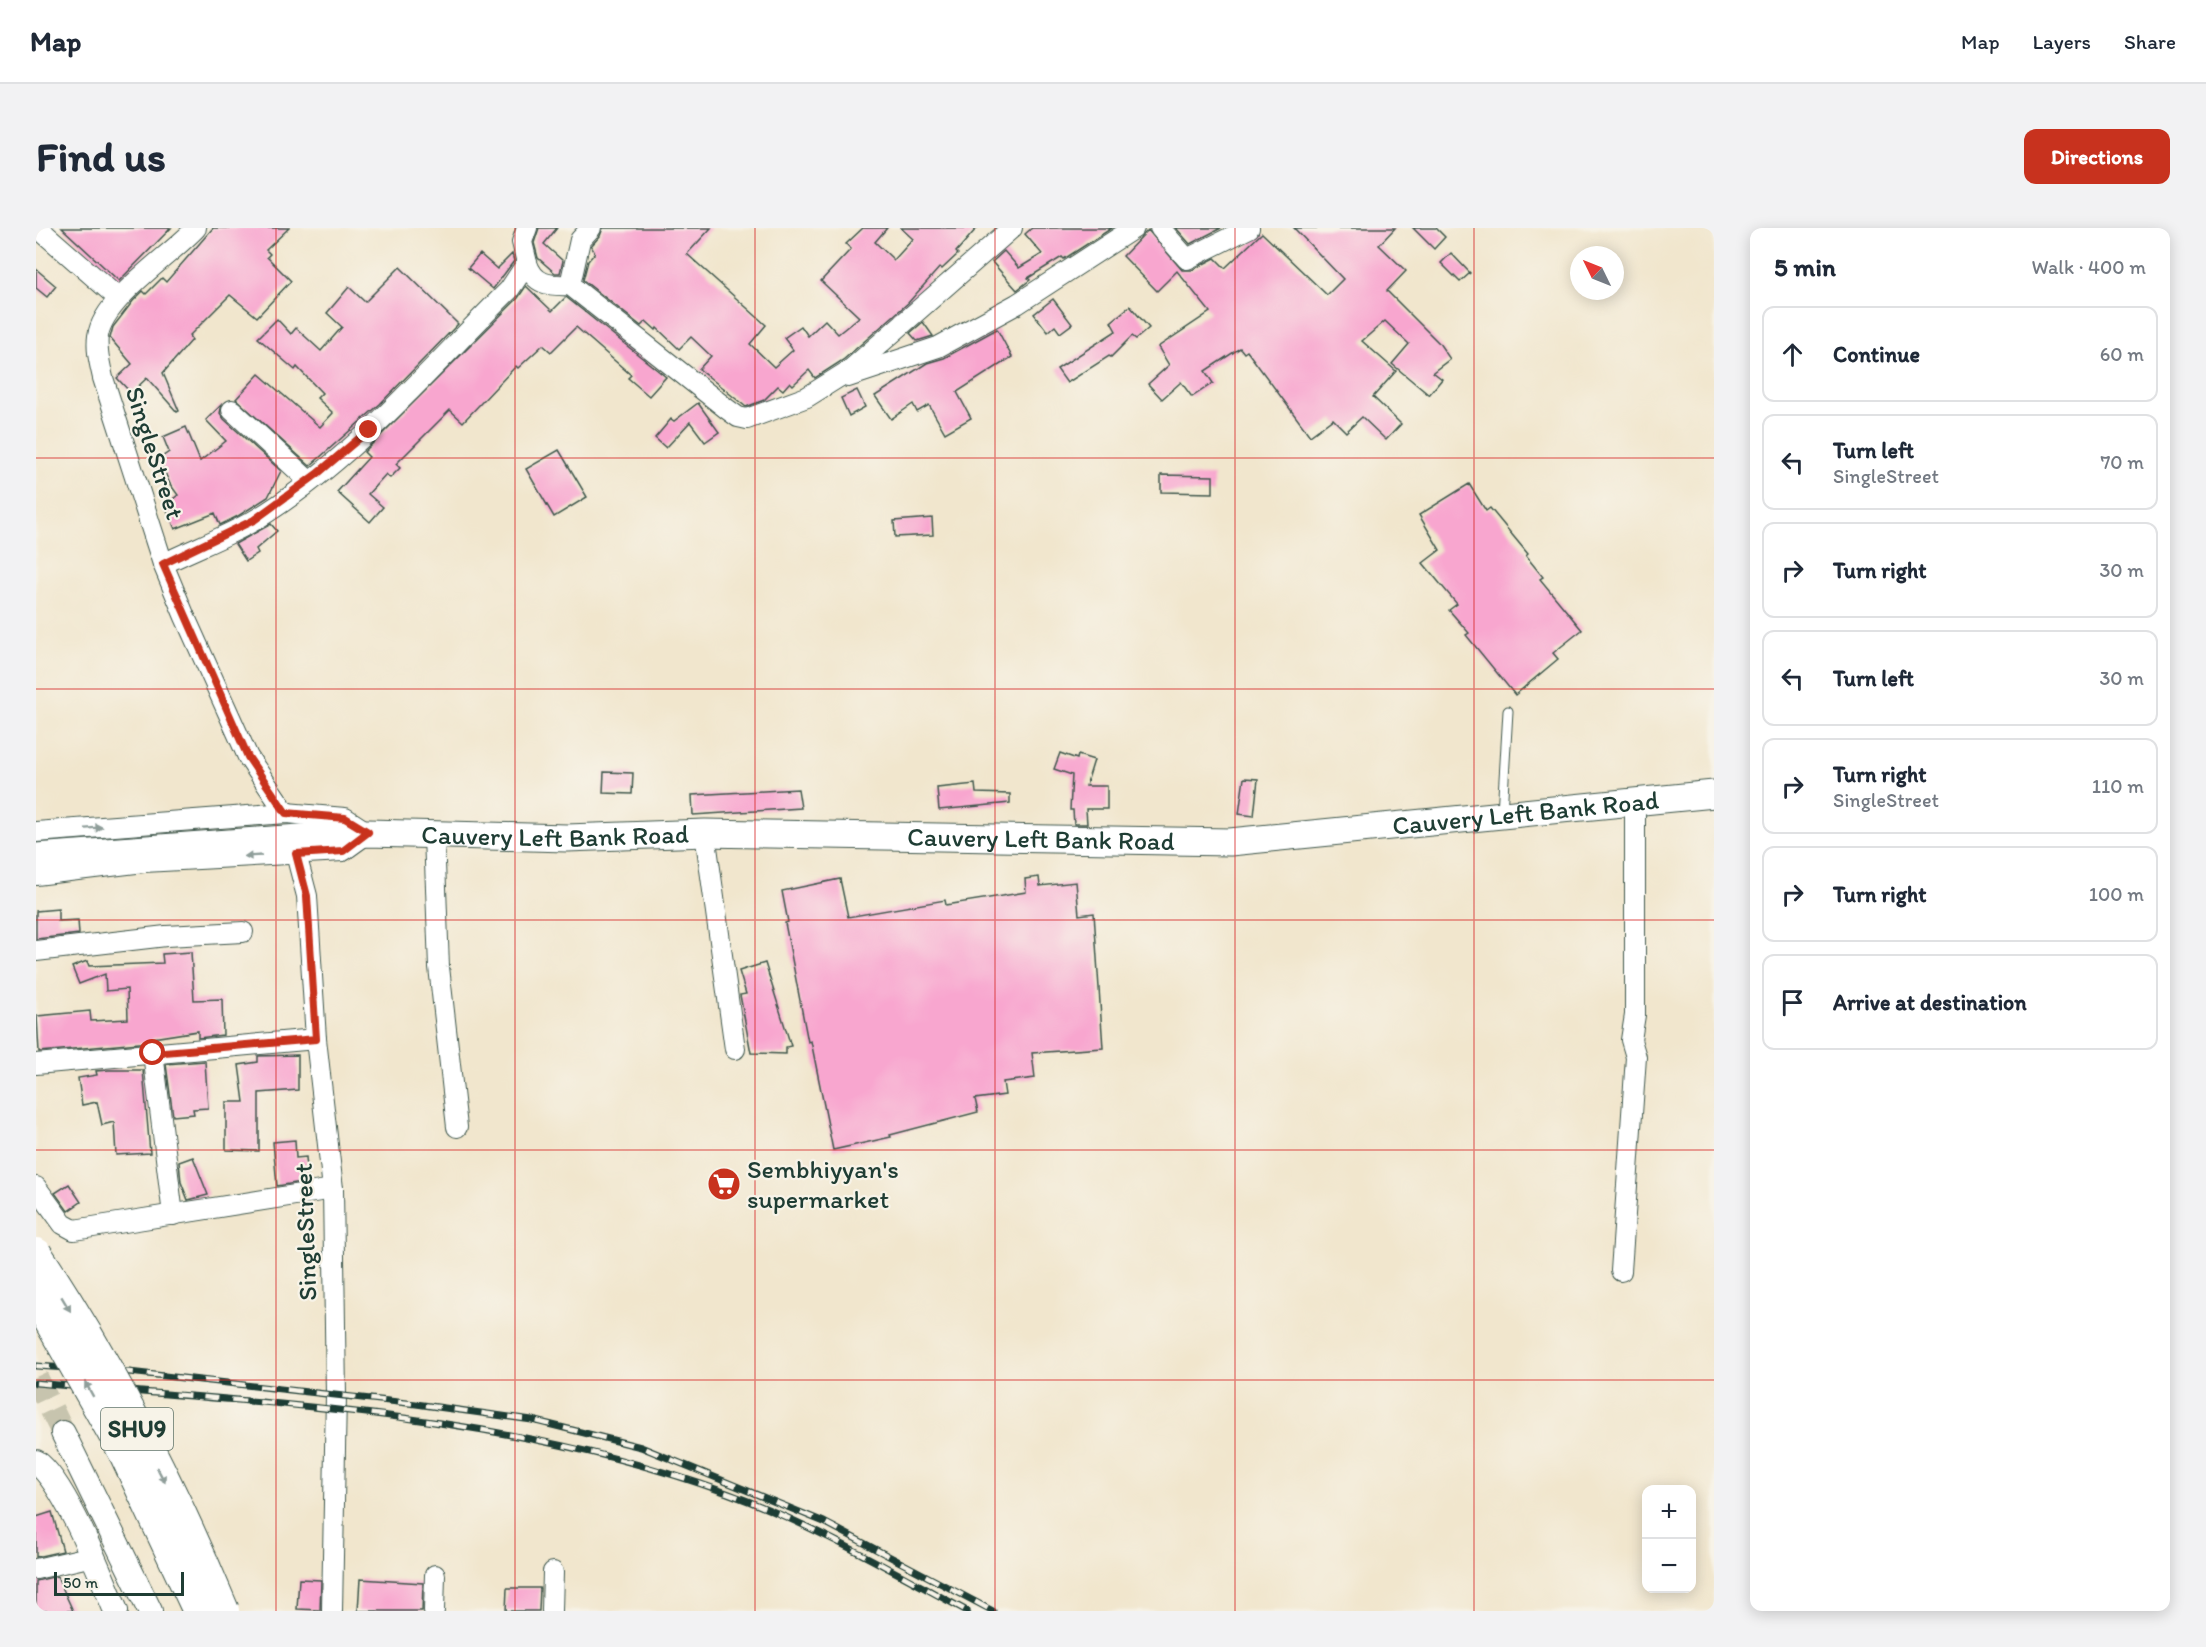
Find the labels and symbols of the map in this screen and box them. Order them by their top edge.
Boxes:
north arrow [1570,246,1624,300]
street label: SingleStreet [118,383,192,524]
route end [355,416,381,442]
street label: Cauvery Left Bank Road [1391,784,1660,842]
street label: Cauvery Left Bank Road [421,818,689,854]
street label: Cauvery Left Bank Road [907,820,1175,857]
one-way arrow [85,823,104,833]
one-way arrow [243,852,262,861]
route start [139,1039,165,1065]
place label: Sembhiyyan's supermarket [747,1153,899,1215]
street label: SingleStreet [287,1162,323,1301]
supermarket icon: Sembhiyyan's supermarket [706,1166,742,1202]
one-way arrow [61,1296,72,1312]
one-way arrow [84,1381,94,1398]
road number: SHU9 [101,1408,173,1450]
one-way arrow [156,1466,166,1483]
scale bar [54,1569,184,1596]

